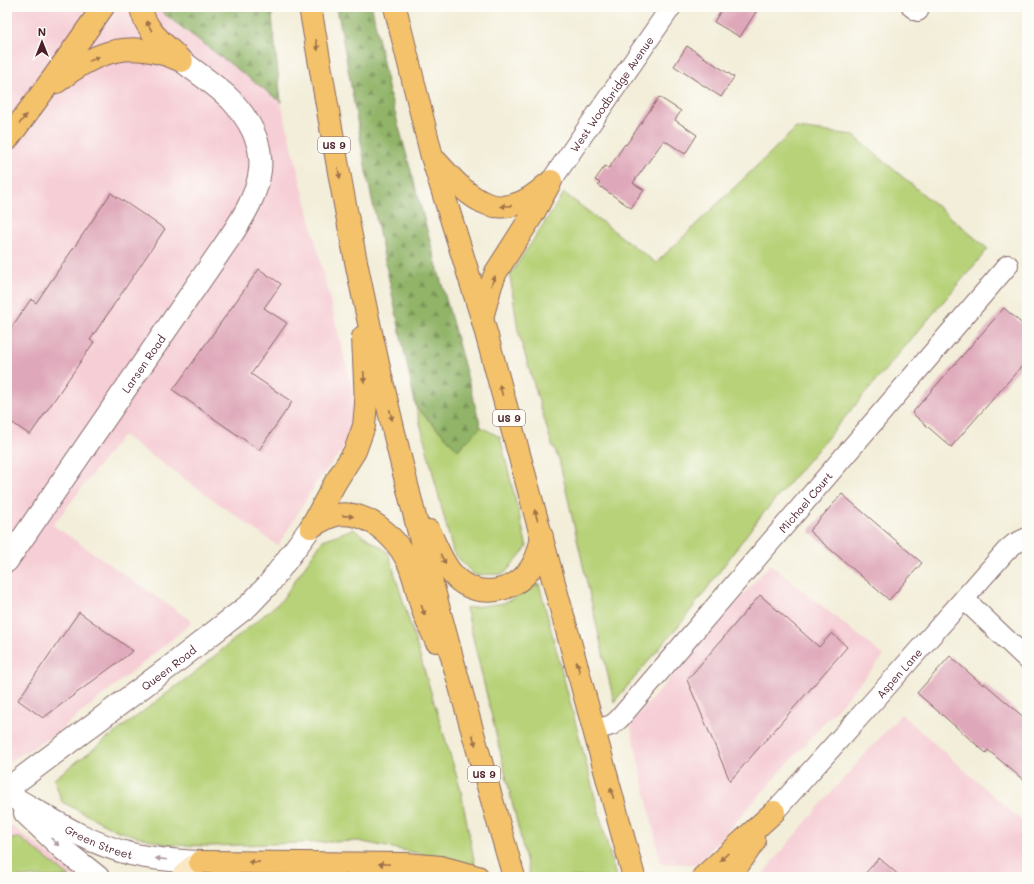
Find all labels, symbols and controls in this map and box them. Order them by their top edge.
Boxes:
one-way arrow [145,20,152,32]
north arrow [22,22,62,62]
text: N [38,24,46,39]
street label: West Woodbridge Avenue [566,33,657,155]
one-way arrow [314,39,320,52]
one-way arrow [88,56,100,62]
one-way arrow [19,113,28,124]
road number: US 9 [318,137,350,153]
one-way arrow [336,167,342,180]
one-way arrow [499,203,512,209]
one-way arrow [490,274,496,286]
street label: Larsen Road [118,331,168,395]
one-way arrow [361,371,368,383]
one-way arrow [498,383,504,396]
one-way arrow [388,409,394,421]
road number: US 9 [493,410,525,426]
street label: Michael Court [775,468,836,535]
one-way arrow [533,509,539,521]
one-way arrow [342,512,354,519]
one-way arrow [440,553,446,565]
one-way arrow [420,604,426,616]
street label: Queen Road [138,642,199,693]
street label: Aspen Lane [873,644,925,701]
one-way arrow [575,661,581,673]
one-way arrow [471,734,477,746]
road number: US 9 [468,766,500,782]
one-way arrow [609,787,615,799]
street label: Green Street [63,821,135,862]
one-way arrow [50,837,60,847]
one-way arrow [719,853,729,862]
one-way arrow [155,856,167,862]
one-way arrow [248,859,260,866]
one-way arrow [377,861,390,867]

